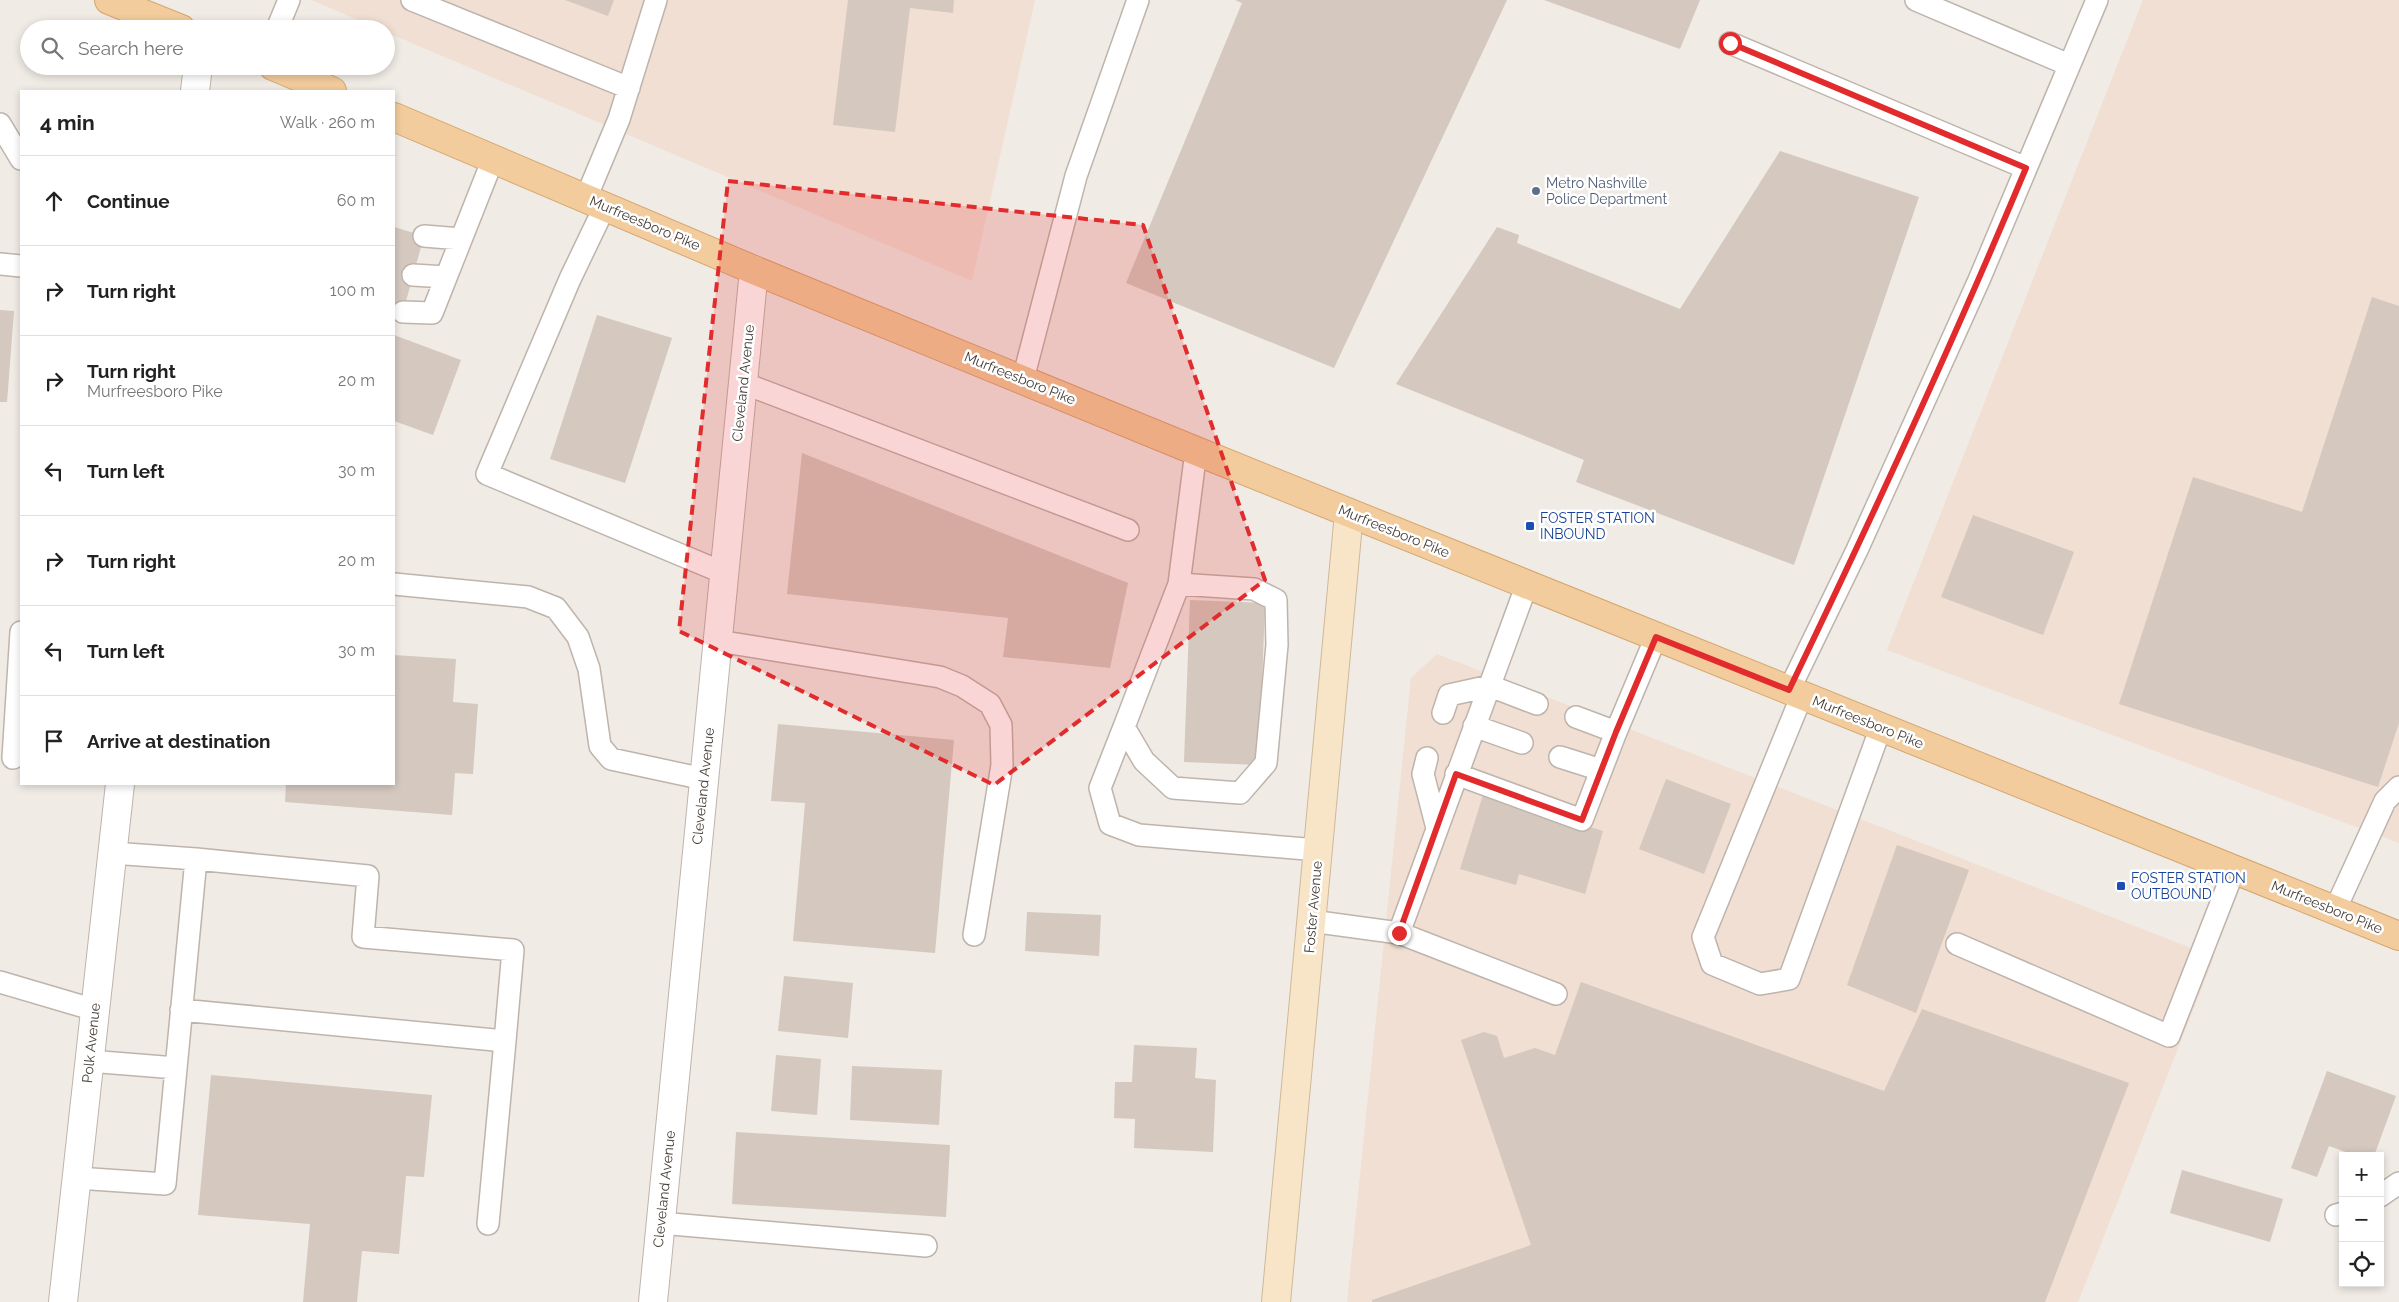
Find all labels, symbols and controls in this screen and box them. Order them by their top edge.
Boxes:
search box [20,20,395,75]
route start [1719,32,1742,55]
icon: search [38,34,66,62]
text: Search here [78,37,184,59]
text: 4 min [40,110,95,135]
text: Walk · 260 m [280,113,375,132]
place label: Metro Nashville Police Department [1546,175,1667,207]
marker: Metro Nashville Police Department [1530,185,1542,197]
icon: ahead [40,187,68,215]
text: Continue [87,190,170,212]
text: 60 m [337,191,375,210]
street label: Murfreesboro Pike [587,192,703,254]
icon: right [40,277,68,305]
text: Turn right [87,280,176,302]
text: 100 m [330,281,375,300]
street label: Cleveland Avenue [729,324,757,442]
street label: Murfreesboro Pike [962,348,1078,408]
text: Turn right [87,360,176,382]
icon: right [40,367,68,395]
text: 20 m [338,371,375,390]
text: Murfreesboro Pike [87,382,223,401]
icon: left [40,457,68,485]
text: Turn left [87,460,164,482]
text: 30 m [338,461,375,480]
street label: Murfreesboro Pike [1336,501,1452,561]
place label: FOSTER STATION INBOUND [1540,510,1655,542]
marker: FOSTER STATION INBOUND [1524,520,1536,532]
icon: right [40,547,68,575]
text: Turn right [87,550,176,572]
text: 20 m [338,551,375,570]
icon: left [40,637,68,665]
text: Turn left [87,640,164,662]
text: 30 m [338,641,375,660]
street label: Murfreesboro Pike [1810,692,1926,752]
icon: arrive [40,727,68,755]
street label: Cleveland Avenue [689,727,717,845]
text: Arrive at destination [87,730,271,752]
street label: Foster Avenue [1301,860,1325,954]
place label: FOSTER STATION OUTBOUND [2131,870,2246,902]
street label: Murfreesboro Pike [2269,877,2385,937]
marker: FOSTER STATION OUTBOUND [2115,880,2127,892]
route end [1388,922,1411,945]
street label: Polk Avenue [79,1002,103,1084]
street label: Cleveland Avenue [650,1130,678,1248]
map controls [2339,1152,2384,1287]
button: + [2339,1152,2384,1197]
button: − [2339,1197,2384,1242]
button: locate [2339,1242,2384,1287]

